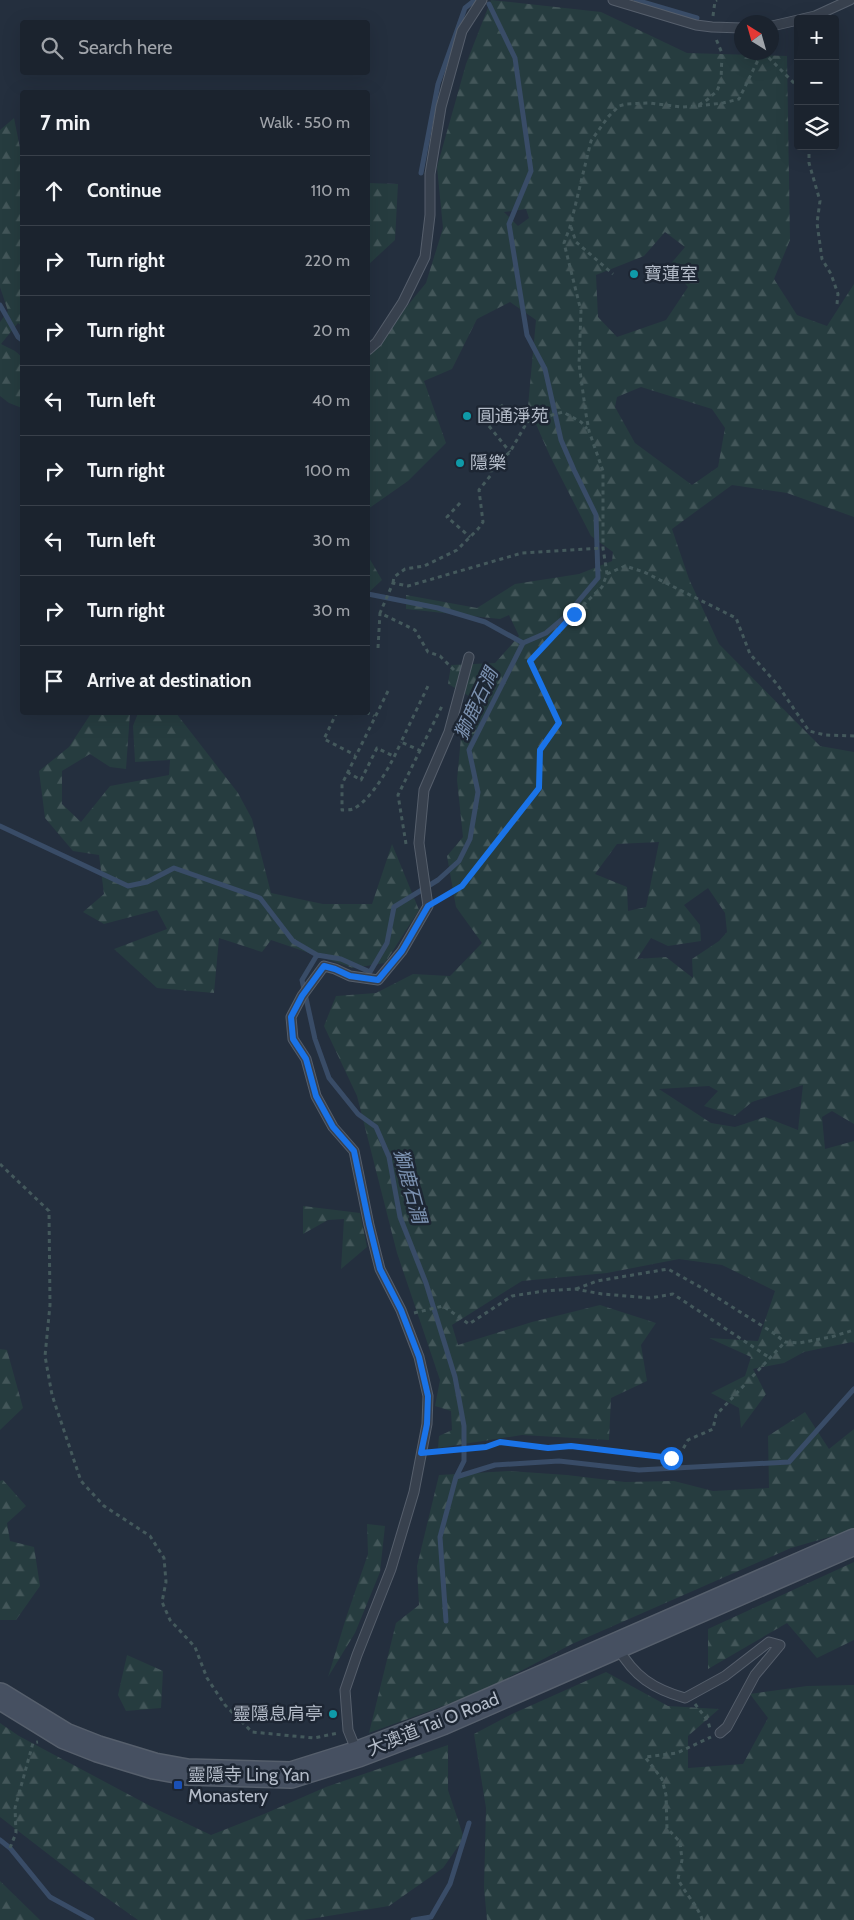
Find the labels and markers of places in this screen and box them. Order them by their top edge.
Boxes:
place label: 寶蓮室 [644,263,698,285]
marker: 寶蓮室 [628,268,640,280]
place label: 圓通淨苑 [477,405,549,427]
marker: 圓通淨苑 [461,410,473,422]
place label: 隱樂 [470,452,506,474]
marker: 隱樂 [454,457,466,469]
place label: 靈隱息肩亭 [233,1703,323,1725]
marker: 靈隱息肩亭 [327,1708,339,1720]
place label: 靈隱寺 Ling Yan Monastery [188,1764,310,1807]
marker: 靈隱寺 Ling Yan Monastery [172,1779,184,1791]

